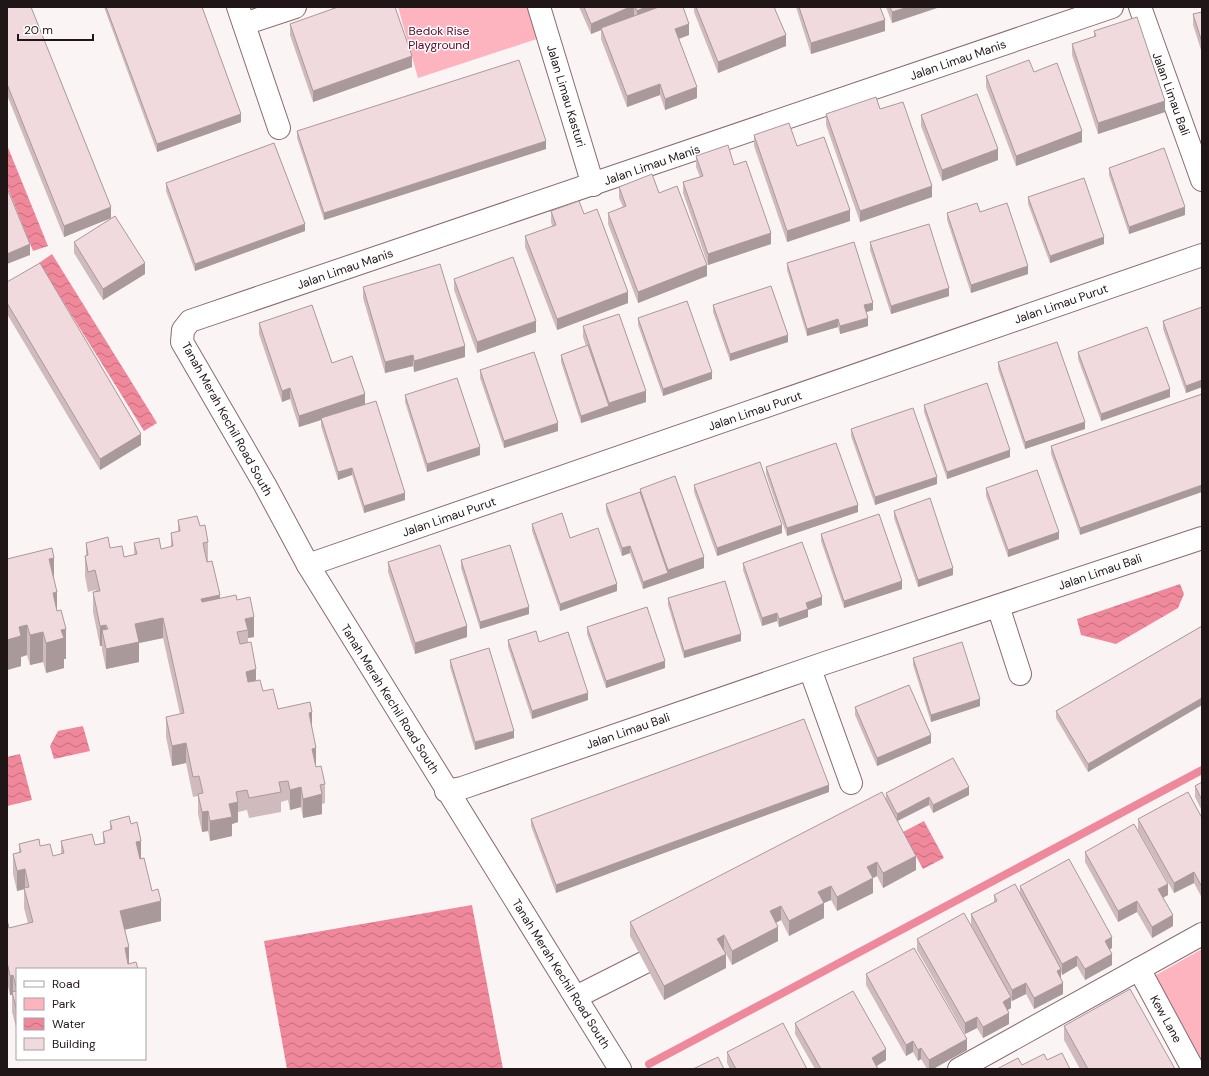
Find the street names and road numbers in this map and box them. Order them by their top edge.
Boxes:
street label: Jalan Limau Manis [908,36,1008,84]
street label: Jalan Limau Kasturi [543,43,589,149]
street label: Jalan Limau Bali [1148,50,1194,138]
street label: Jalan Limau Manis [602,141,702,189]
street label: Jalan Limau Manis [295,245,395,293]
street label: Jalan Limau Purut [1012,280,1110,328]
street label: Tanah Merah Kechil Road South [178,339,276,499]
street label: Jalan Limau Purut [706,387,804,435]
street label: Jalan Limau Purut [400,493,498,541]
street label: Jalan Limau Bali [1056,550,1144,594]
street label: Tanah Merah Kechil Road South [337,621,443,777]
street label: Jalan Limau Bali [584,709,672,753]
street label: Tanah Merah Kechil Road South [508,896,614,1052]
street label: Kew Lane [1146,992,1186,1046]

